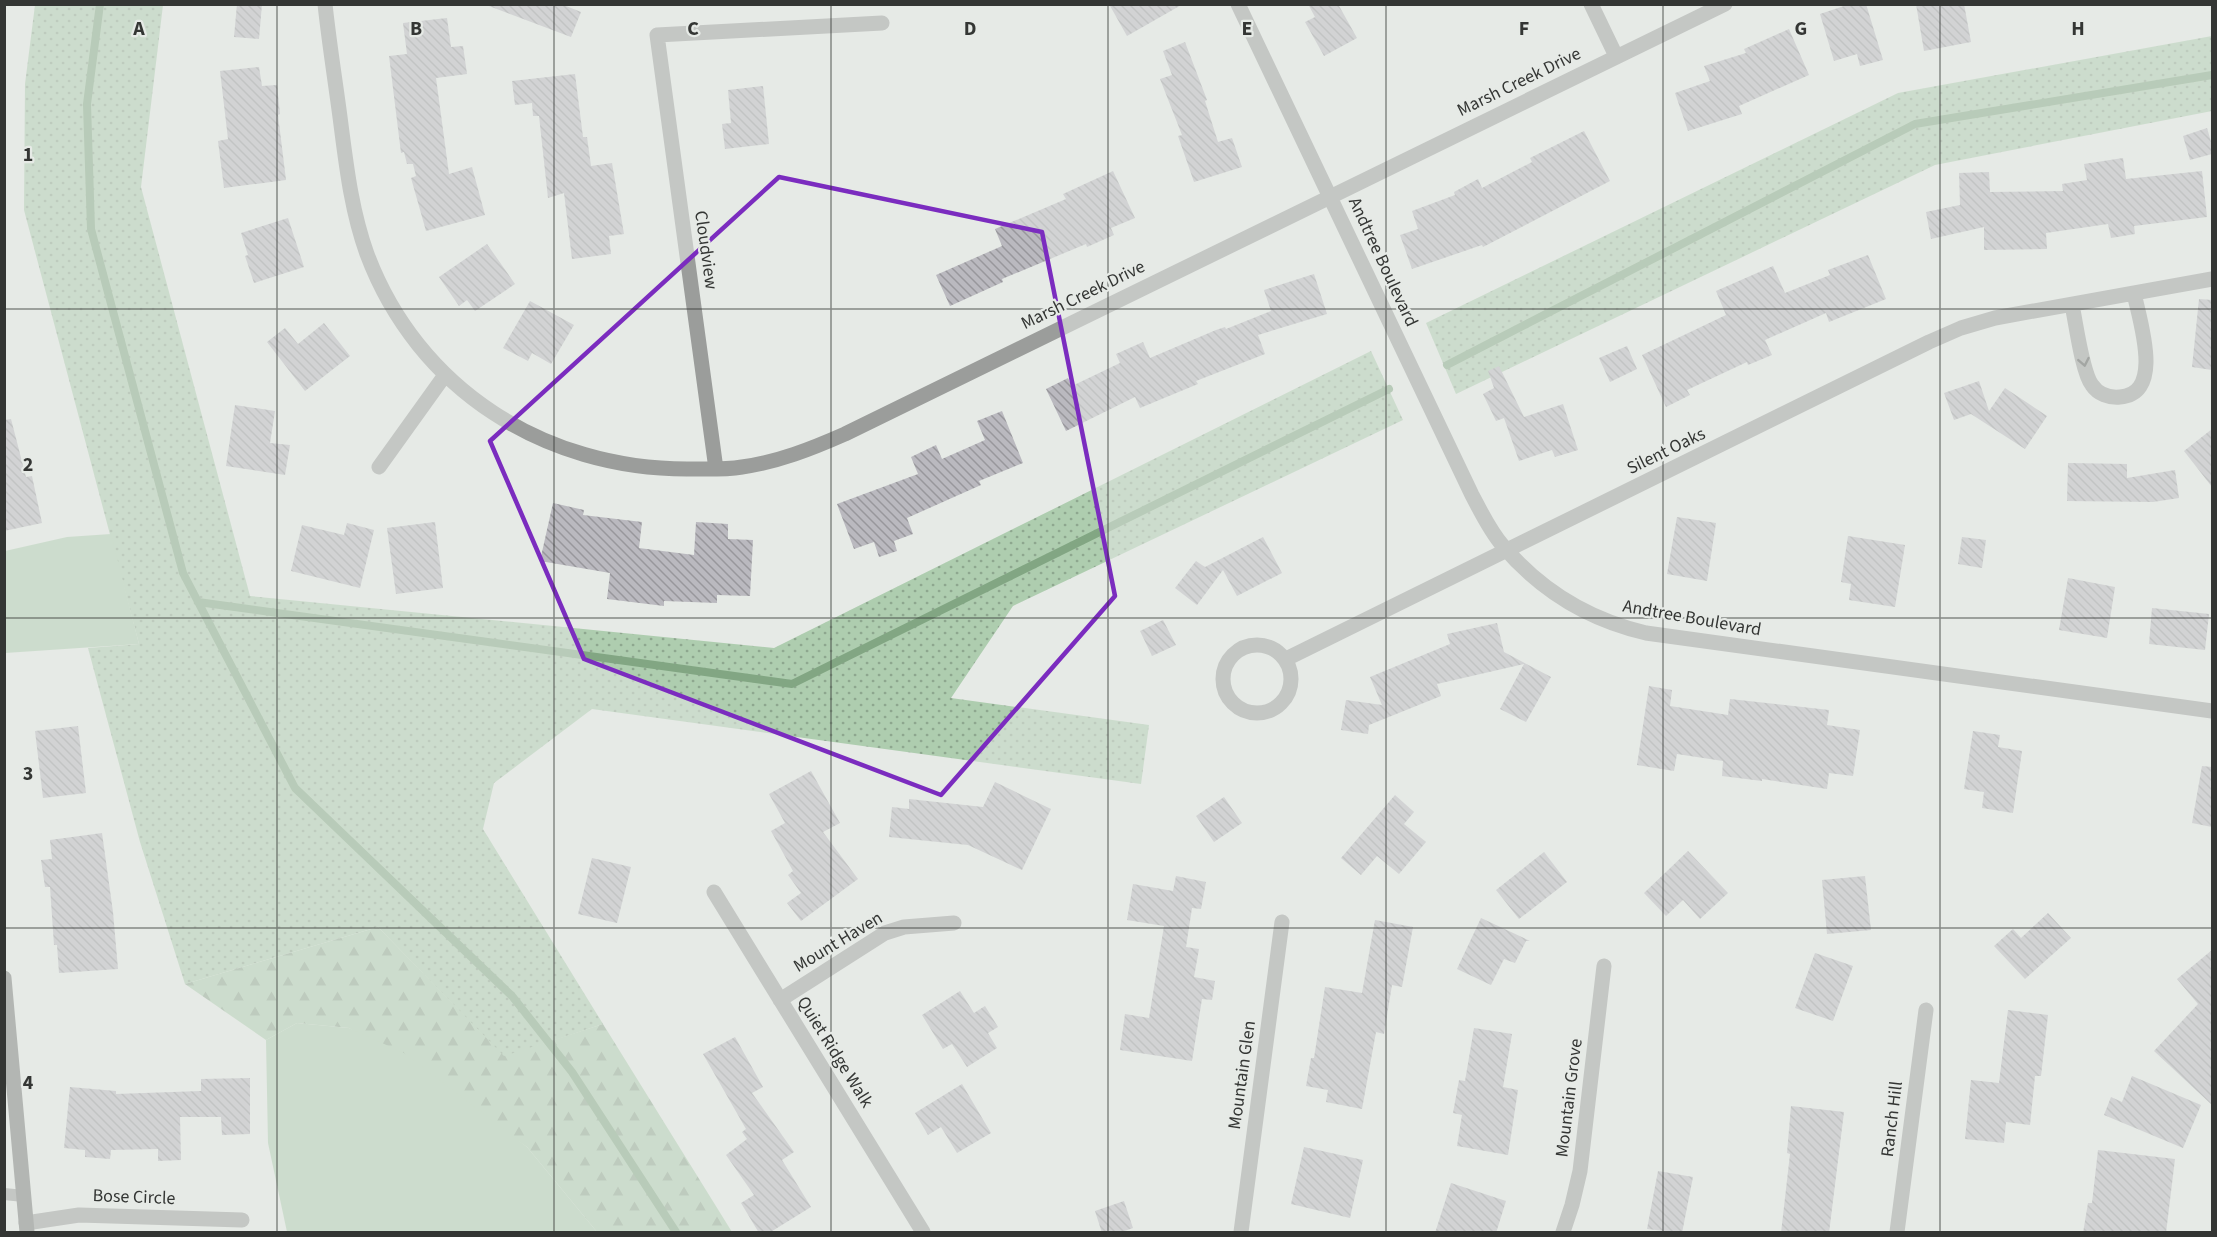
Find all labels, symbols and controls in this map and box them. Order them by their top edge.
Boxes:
text: A [132,15,145,43]
text: B [410,15,422,43]
text: C [687,15,699,43]
text: D [964,15,976,43]
text: E [1242,15,1252,43]
text: F [1519,15,1529,43]
text: G [1795,15,1807,43]
text: H [2071,15,2085,43]
street label: Marsh Creek Drive [1453,41,1585,123]
text: 1 [23,141,33,169]
street label: Andtree Boulevard [1342,193,1424,331]
street label: Cloudview [688,209,724,291]
street label: Marsh Creek Drive [1017,254,1149,336]
one-way arrow [2077,357,2090,367]
street label: Silent Oaks [1623,421,1709,481]
text: 2 [23,451,33,479]
street label: Andtree Boulevard [1621,594,1763,642]
text: 3 [23,760,33,788]
street label: Mount Haven [789,906,887,978]
street label: Quiet Ridge Walk [791,992,879,1113]
street label: Mountain Glen [1222,1019,1262,1131]
street label: Mountain Grove [1549,1037,1589,1159]
text: 4 [23,1069,34,1097]
street label: Ranch Hill [1875,1080,1909,1158]
street label: Bose Circle [92,1183,176,1211]

